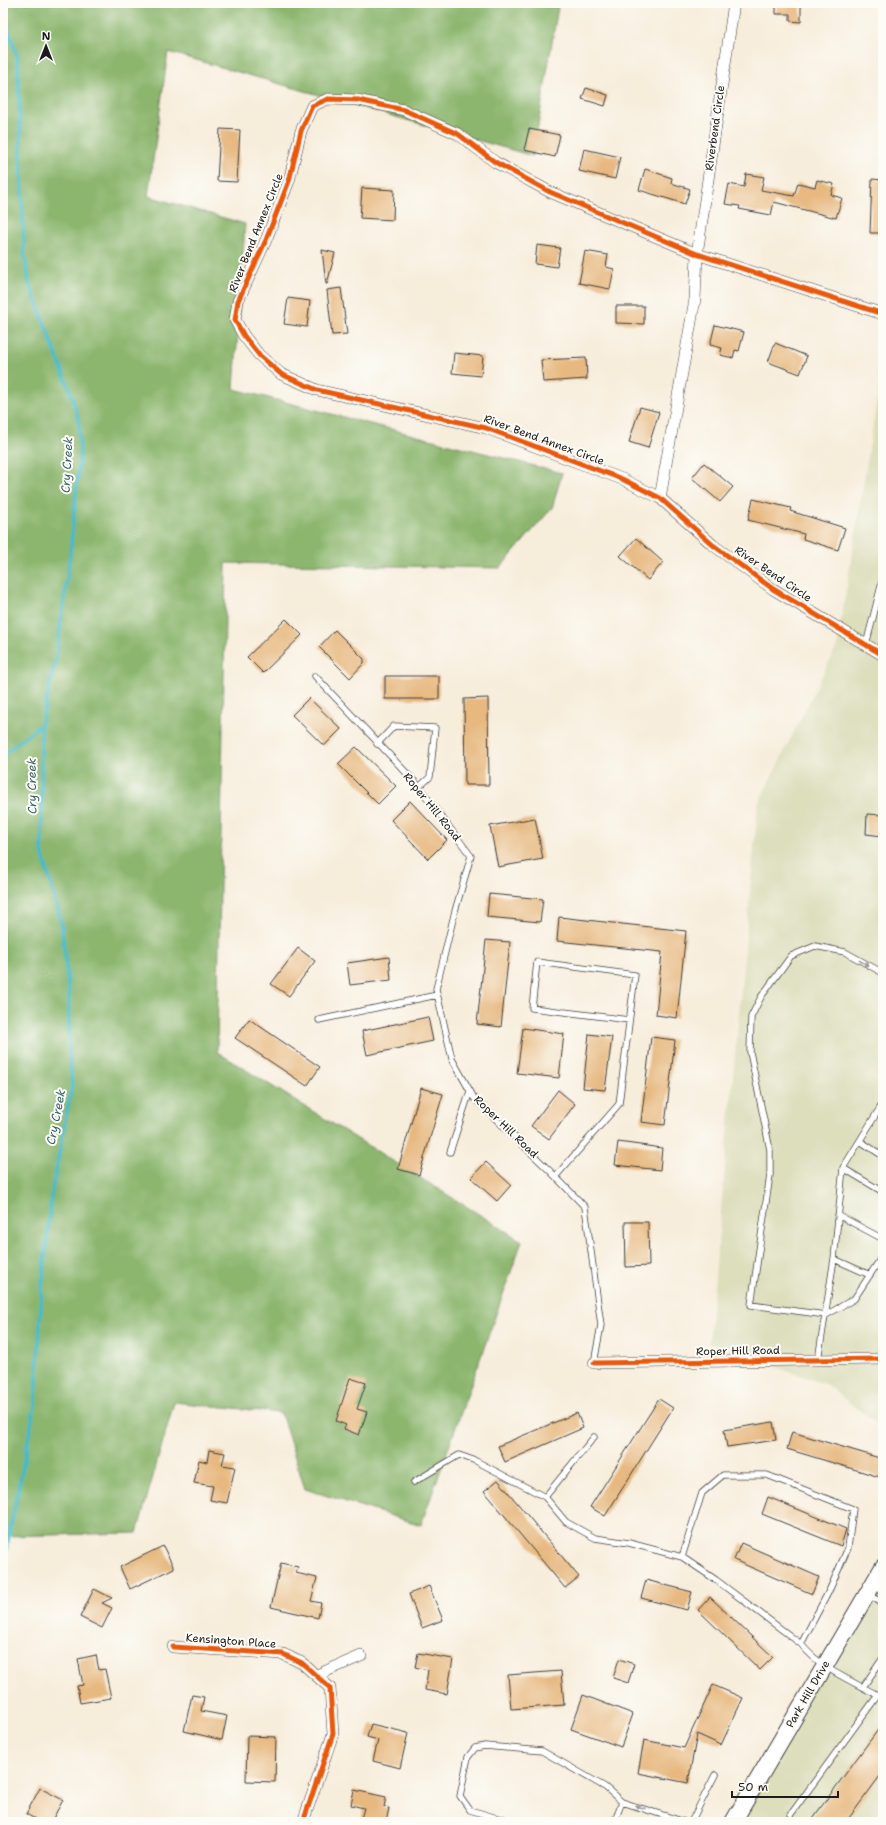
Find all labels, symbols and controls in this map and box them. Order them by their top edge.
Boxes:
north arrow [26,26,66,66]
text: N [42,29,51,44]
street label: Riverbend Circle [702,84,728,172]
street label: River Bend Annex Circle [225,171,287,295]
street label: River Bend Annex Circle [482,411,606,469]
water label: Cry Creek [58,436,76,493]
street label: River Bend Circle [731,543,815,605]
water label: Cry Creek [24,758,40,814]
street label: Roper Hill Road [400,770,464,844]
one-way arrow [858,959,870,966]
water label: Cry Creek [43,1088,69,1146]
street label: Roper Hill Road [471,1092,541,1162]
street label: Roper Hill Road [696,1343,780,1359]
street label: Kensington Place [185,1630,277,1652]
street label: Park Hill Drive [783,1657,833,1731]
scale bar [732,1773,838,1799]
text: 50 m [738,1779,768,1795]
one-way arrow [634,1804,646,1810]

